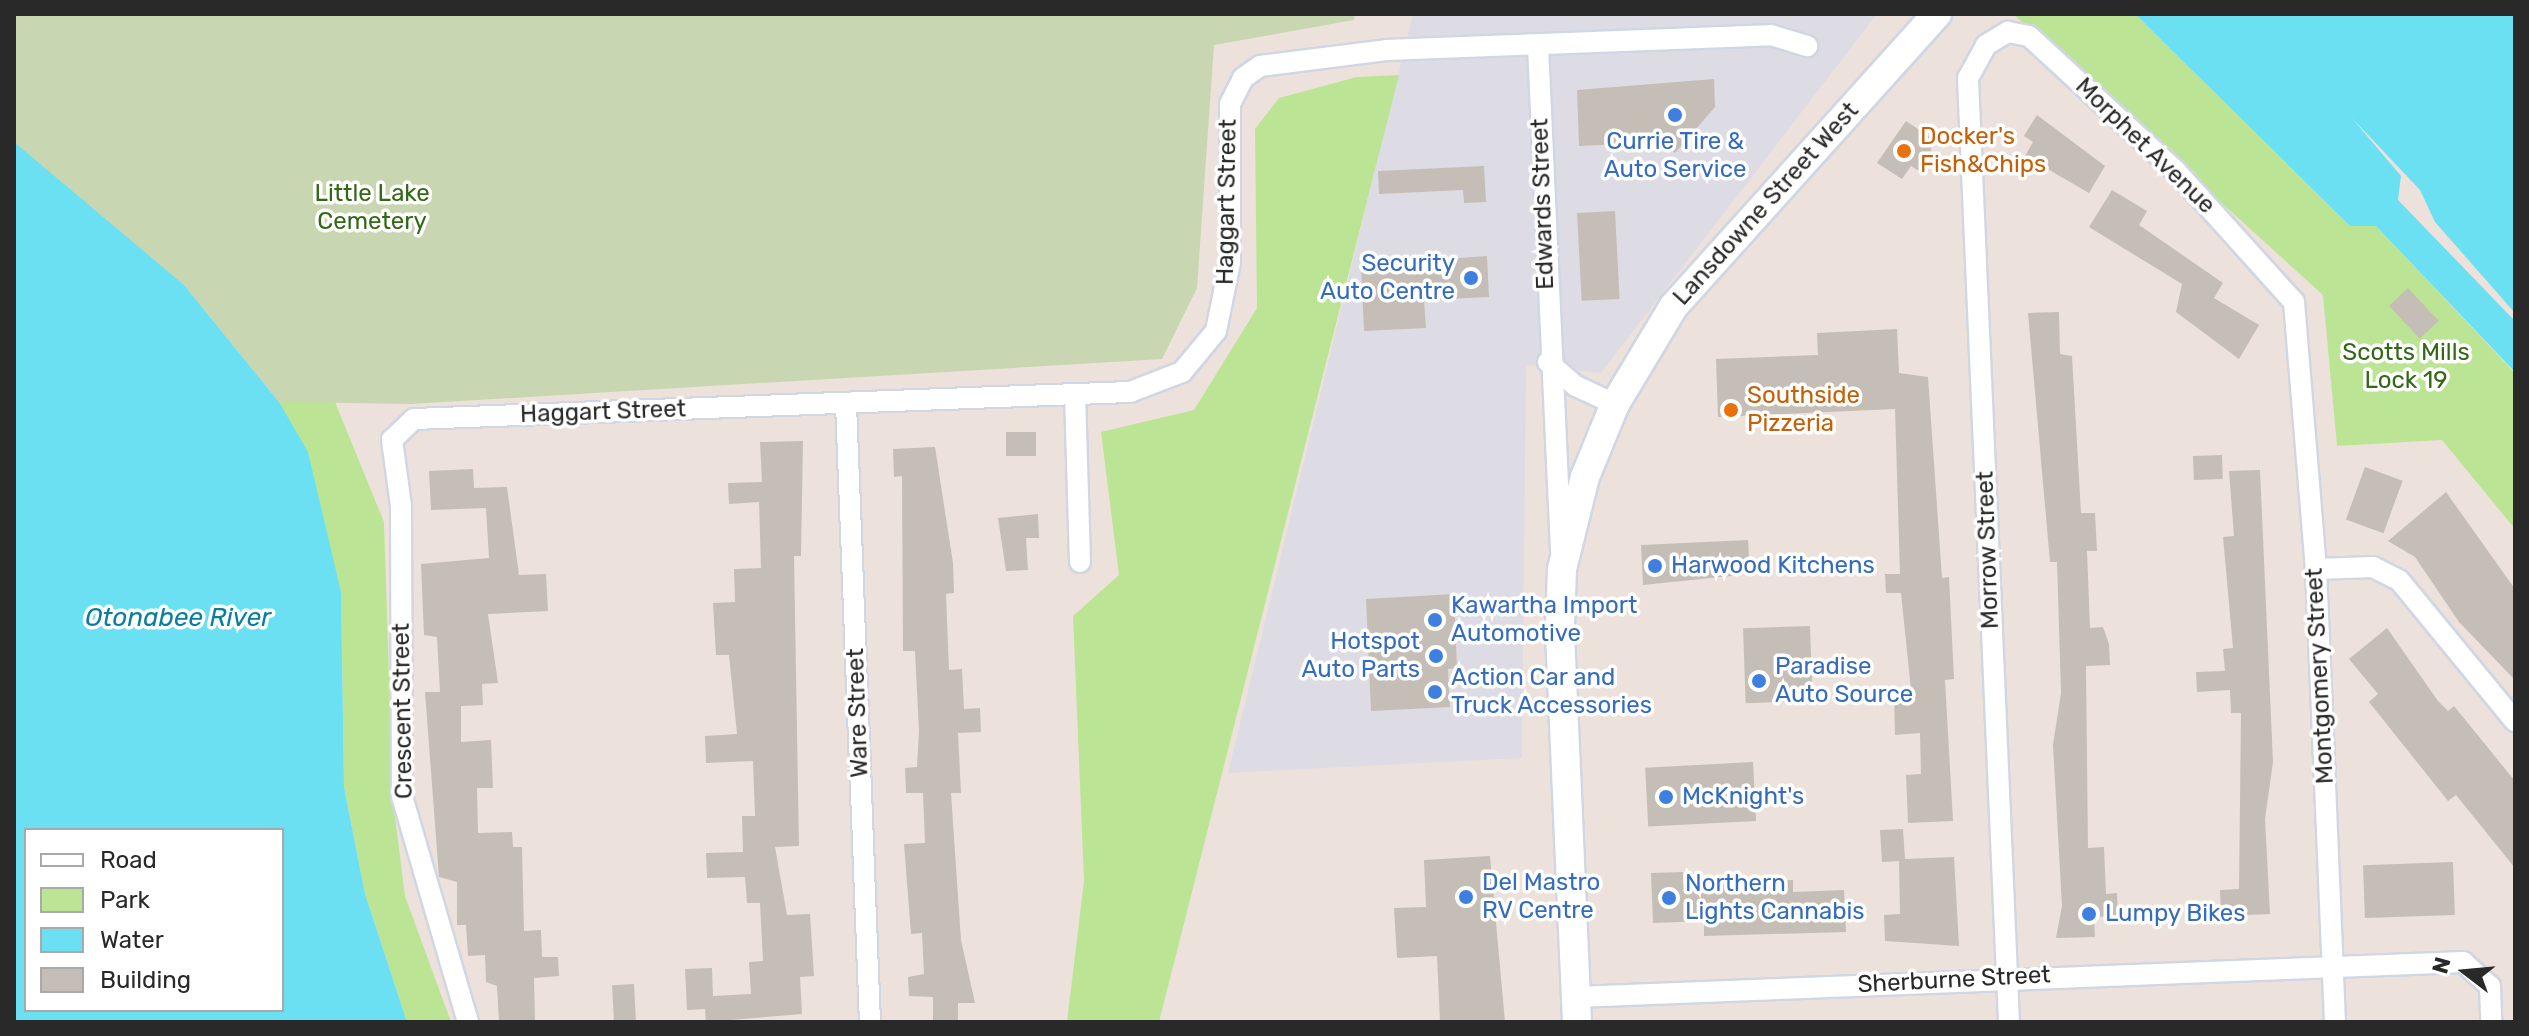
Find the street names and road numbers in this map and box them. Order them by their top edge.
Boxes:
street label: Morphet Avenue [2069,72,2221,220]
street label: Lansdowne Street West [1667,96,1865,312]
street label: Edwards Street [1526,118,1560,290]
street label: Haggart Street [1211,119,1243,285]
street label: Haggart Street [520,395,686,429]
street label: Morrow Street [1971,470,2005,630]
street label: Montgomery Street [2300,567,2340,785]
street label: Crescent Street [387,623,419,799]
street label: Ware Street [841,648,875,778]
street label: Sherburne Street [1857,961,2051,999]

